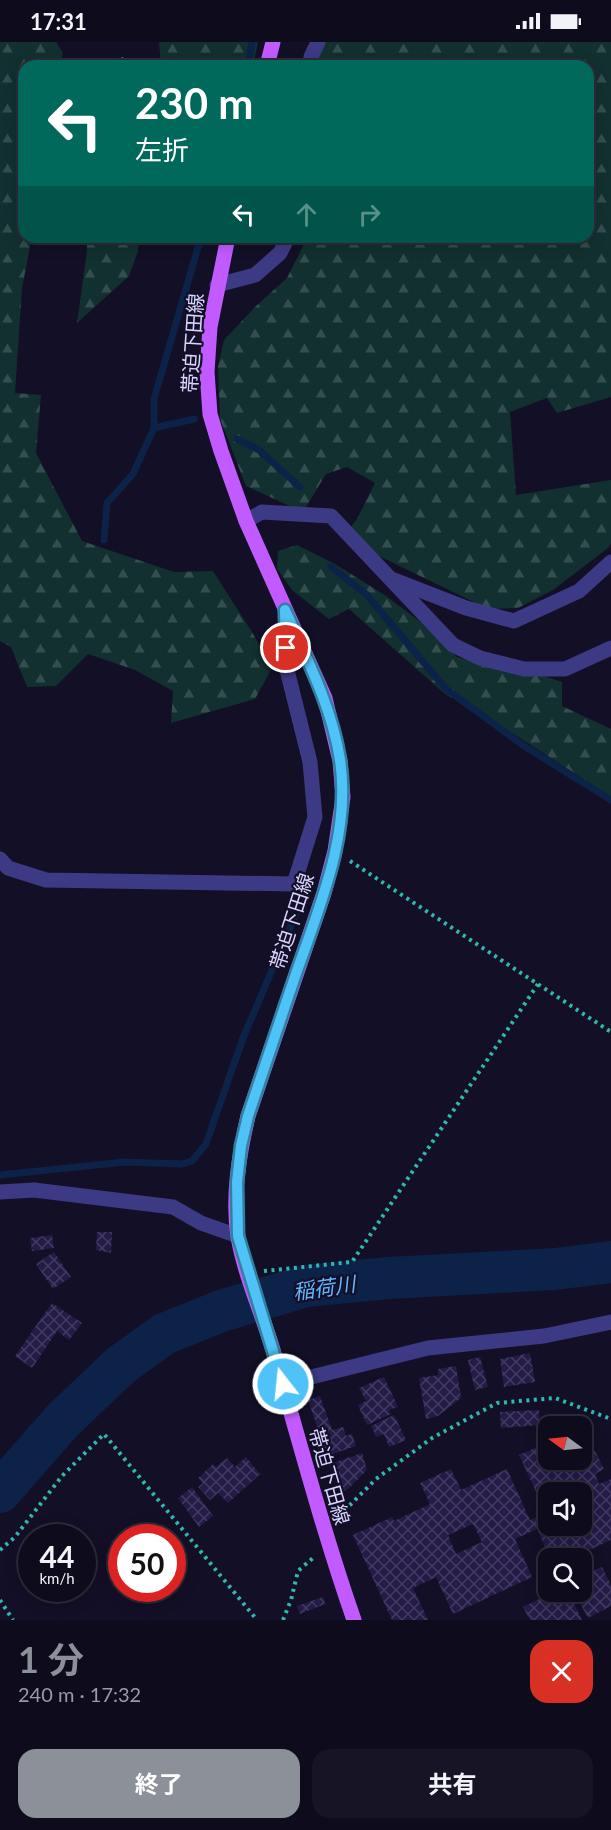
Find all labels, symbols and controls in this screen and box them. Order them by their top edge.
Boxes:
text: 17:31 [30,8,87,35]
text: 230 m [135,78,253,128]
icon: left [36,84,114,162]
text: 左折 [135,133,189,166]
icon: left [227,198,260,231]
icon: ahead [290,198,323,231]
icon: right [353,198,386,231]
street label: 帯迫下田線 [177,292,207,394]
pin [260,622,311,673]
icon: arrive [269,631,302,664]
street label: 帯迫下田線 [264,870,318,972]
water label: 稲荷川 [291,1270,359,1304]
position arrow [251,1352,315,1416]
north arrow [538,1416,592,1470]
map controls [538,1416,592,1602]
street label: 帯迫下田線 [305,1425,355,1527]
button: sound [538,1482,592,1536]
speed limit sign: 50 [108,1524,186,1602]
text: 44 [40,1538,74,1574]
button: search [538,1548,592,1602]
text: km/h [39,1569,75,1587]
text: 1 分 [18,1637,84,1681]
button: close [530,1640,593,1703]
text: 240 m · 17:32 [18,1682,141,1706]
button: 終了 [18,1749,300,1818]
button: 共有 [312,1749,593,1818]

